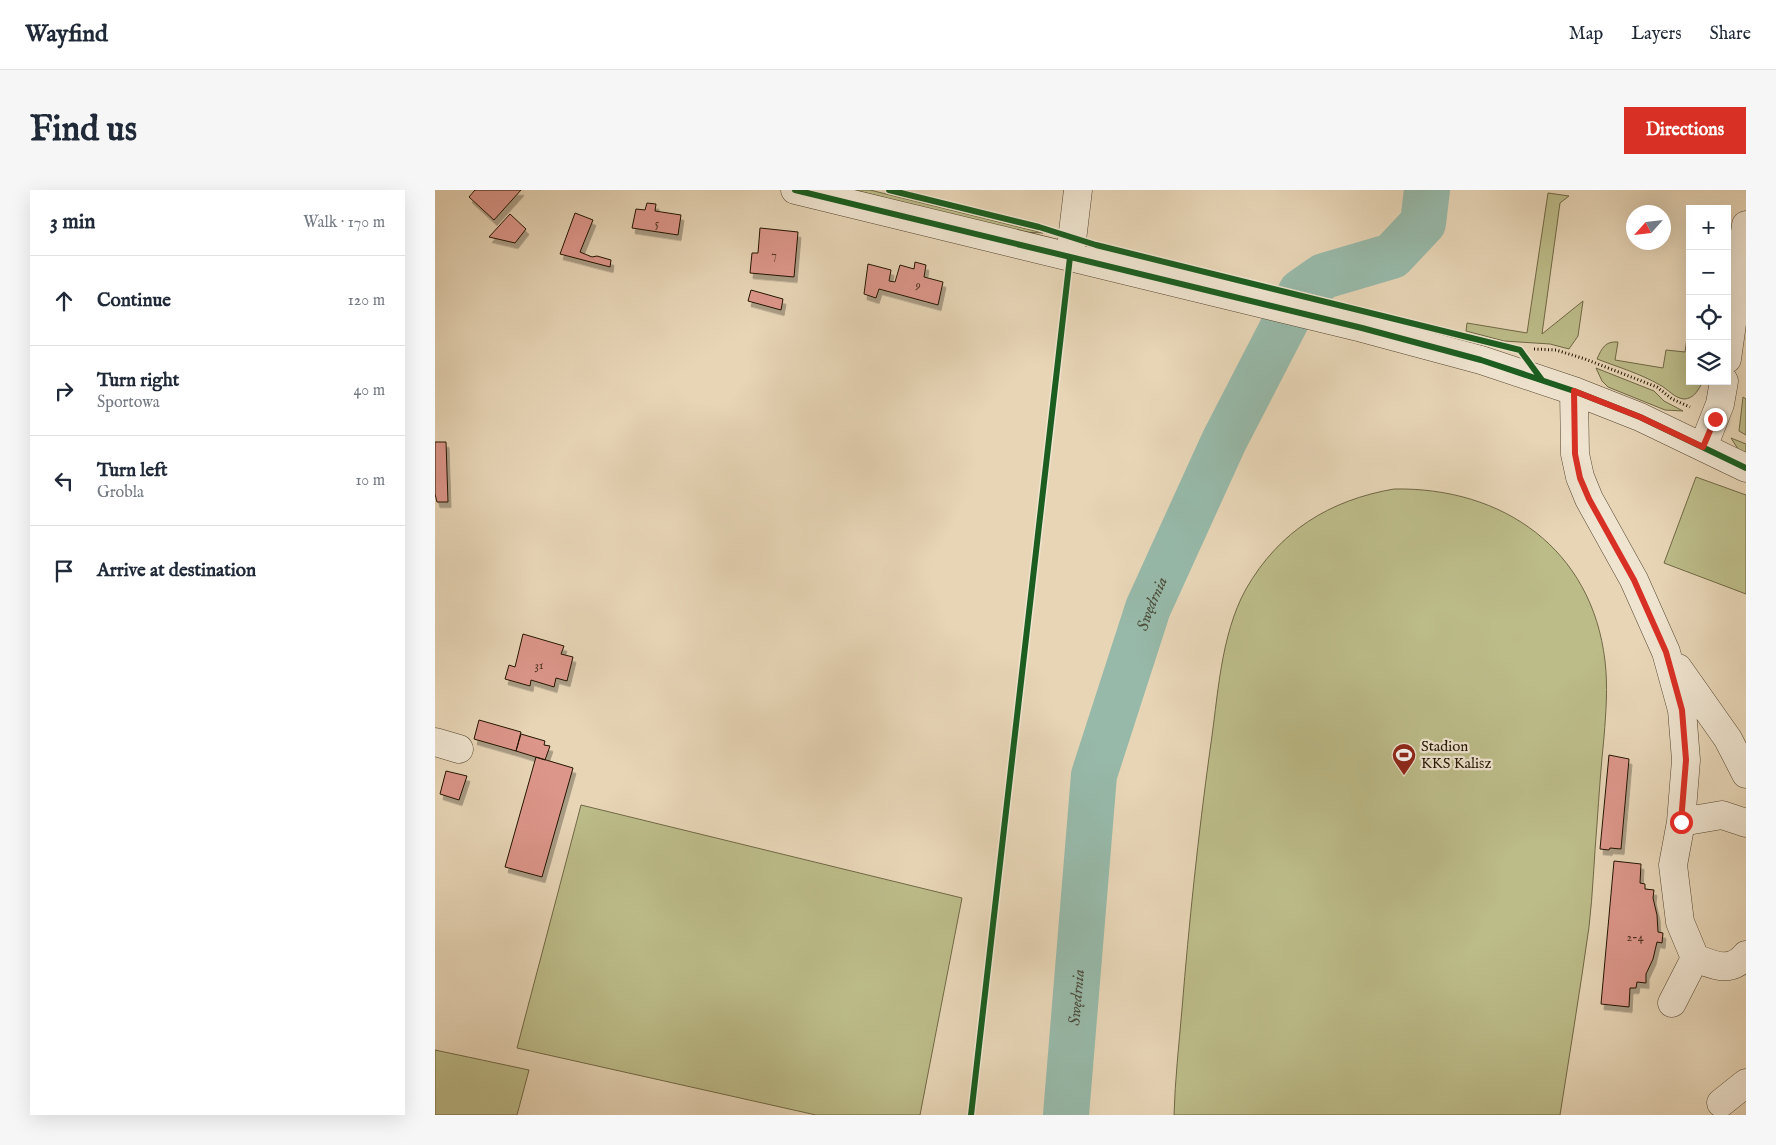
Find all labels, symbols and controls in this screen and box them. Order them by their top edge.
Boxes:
text: Wayfind [25,19,108,50]
text: Map [1569,23,1603,46]
text: Layers [1631,23,1682,46]
text: Share [1710,23,1751,46]
button: Directions [1624,107,1746,154]
text: Find us [30,108,137,153]
north arrow [1626,205,1671,250]
map controls [1686,205,1731,385]
button: + [1686,205,1731,250]
text: 3 min [50,209,95,236]
text: Walk · 170 m [303,213,385,233]
house number: 5 [655,216,660,231]
house number: 7 [771,248,777,263]
button: − [1686,250,1731,295]
house number: 9 [914,278,921,293]
icon: ahead [50,287,78,315]
text: Continue [97,289,171,313]
text: 120 m [348,291,385,311]
button: locate [1686,295,1731,340]
button: layers [1686,340,1731,385]
text: Turn right [97,369,179,393]
icon: right [50,377,78,405]
text: 40 m [353,381,385,401]
text: Sportowa [97,393,160,413]
route end [1704,408,1727,431]
text: Turn left [97,459,168,483]
icon: left [50,467,78,495]
text: 10 m [355,471,385,491]
text: Grobla [97,483,144,503]
icon: arrive [50,557,78,585]
text: Arrive at destination [97,559,256,583]
water label: Swędrnia [1133,574,1173,633]
house number: 31 [535,658,543,673]
place label: Stadion KKS Kalisz [1421,737,1491,773]
sports icon: Stadion KKS Kalisz [1391,742,1417,776]
route start [1670,811,1693,834]
house number: 2-4 [1626,930,1644,945]
water label: Swędrnia [1065,969,1090,1027]

